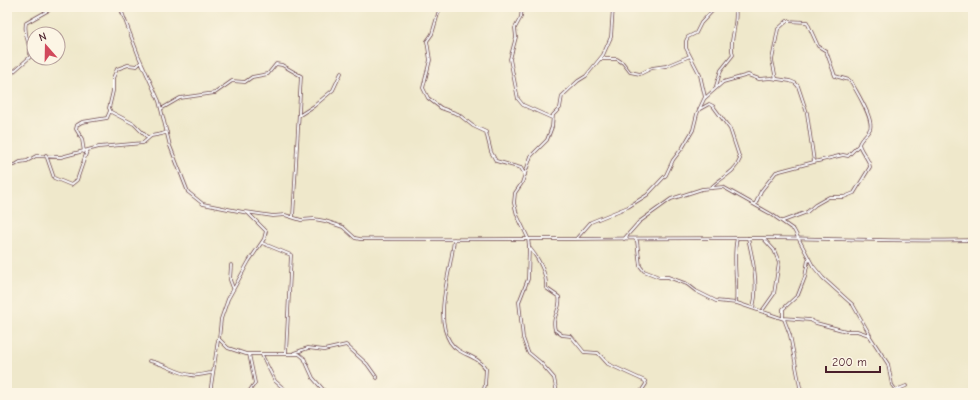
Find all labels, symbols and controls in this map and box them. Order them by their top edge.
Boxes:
north arrow [26,26,66,66]
text: N [37,30,48,44]
scale bar [826,348,880,374]
text: 200 m [832,355,867,369]

